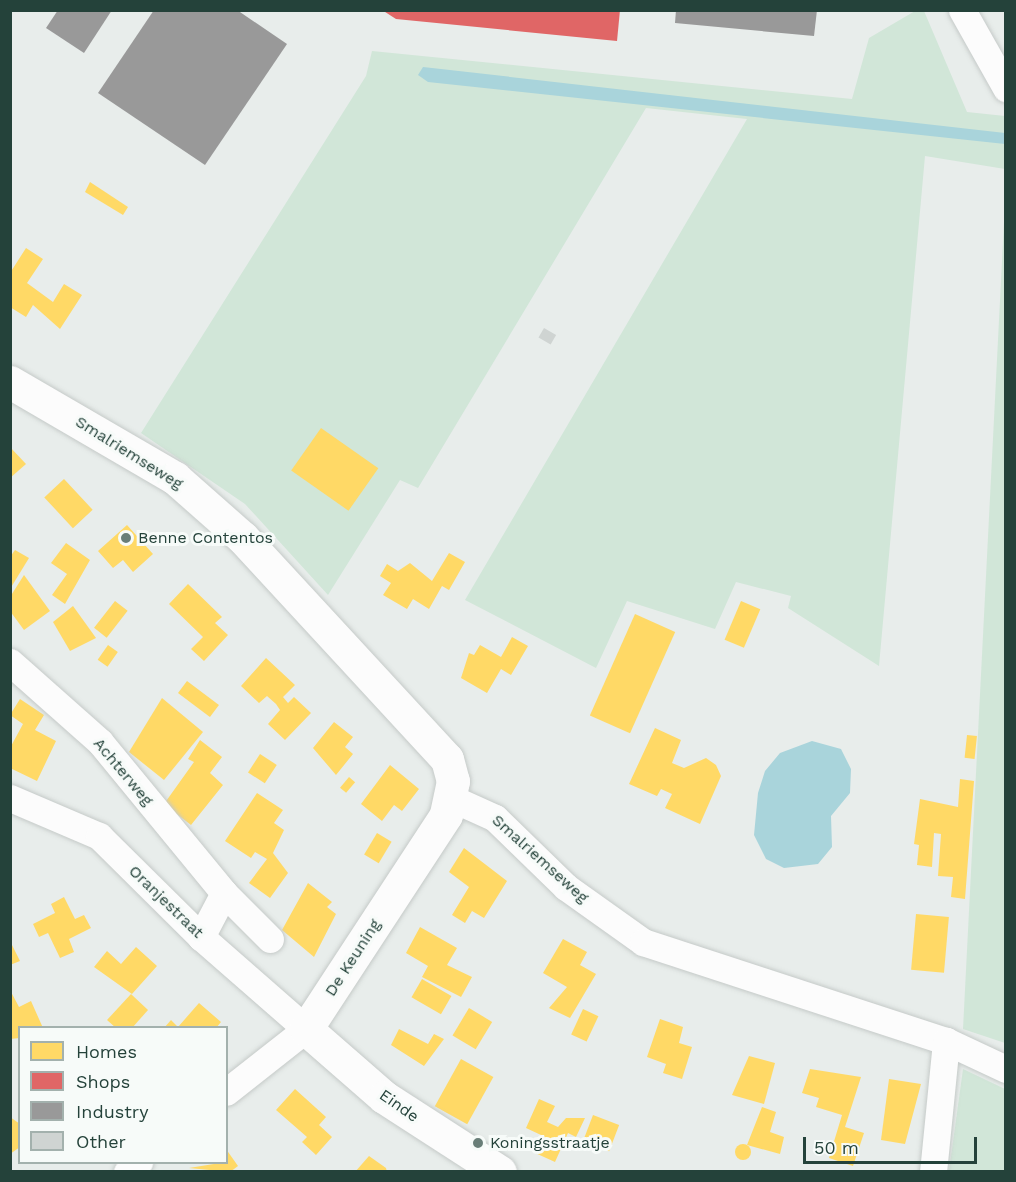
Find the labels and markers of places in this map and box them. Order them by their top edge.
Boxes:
place label: Benne Contentos [138,528,273,548]
marker: Benne Contentos [119,531,133,545]
place label: Koningsstraatje [490,1133,610,1153]
marker: Koningsstraatje [471,1136,485,1150]

